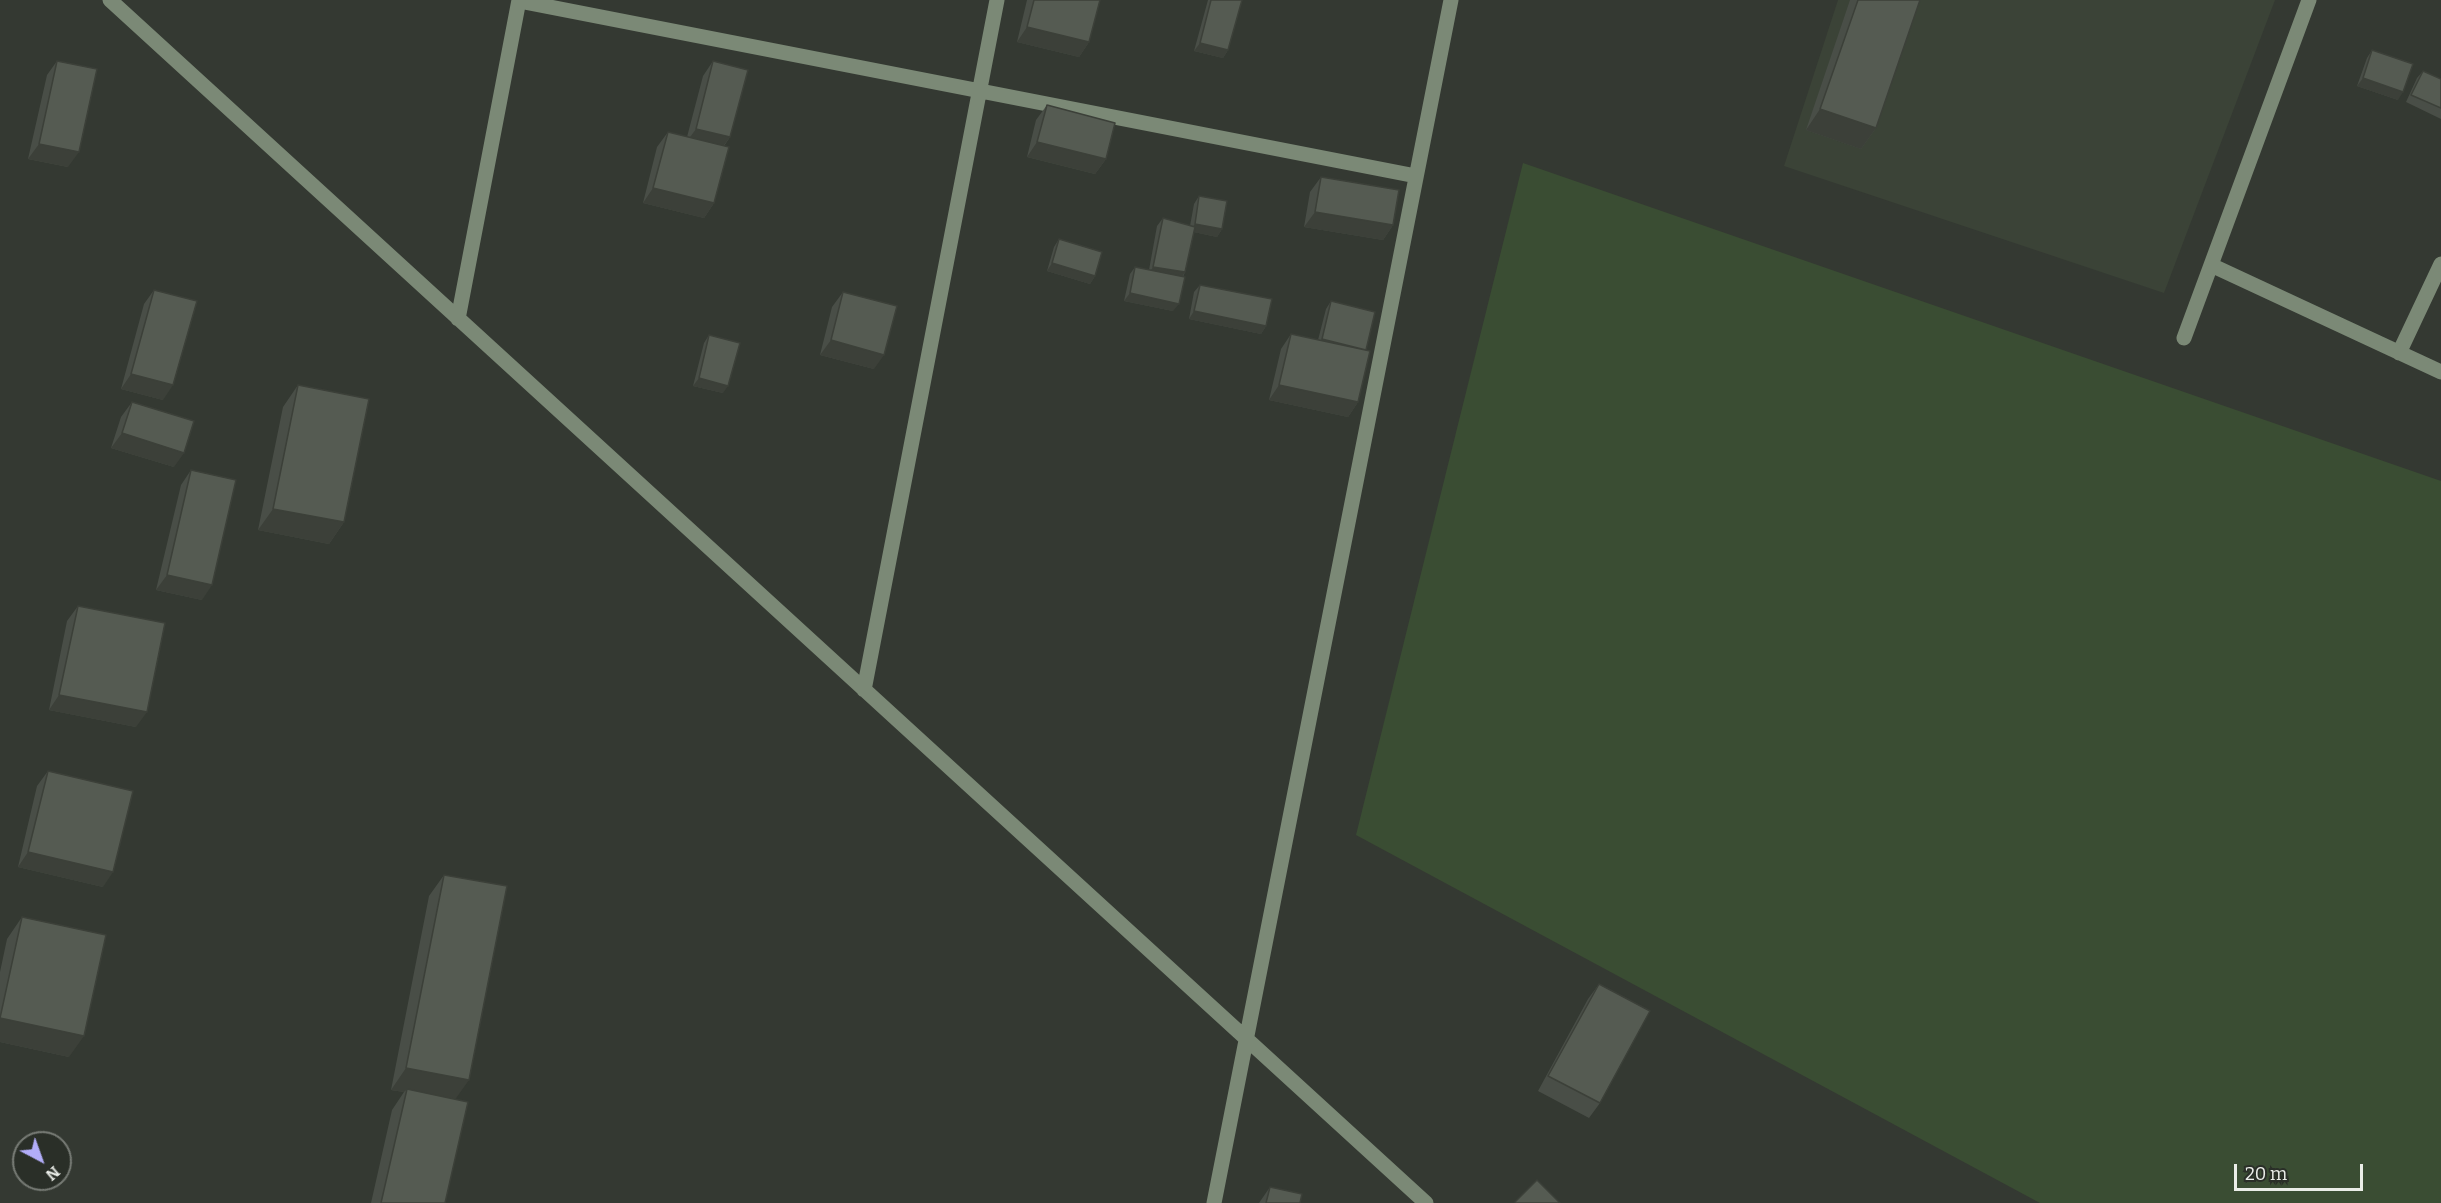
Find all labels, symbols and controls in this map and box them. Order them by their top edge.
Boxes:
north arrow [12,1131,72,1191]
scale bar [2237,1152,2366,1190]
text: N [42,1162,64,1185]
text: 20 m [2245,1163,2287,1185]

